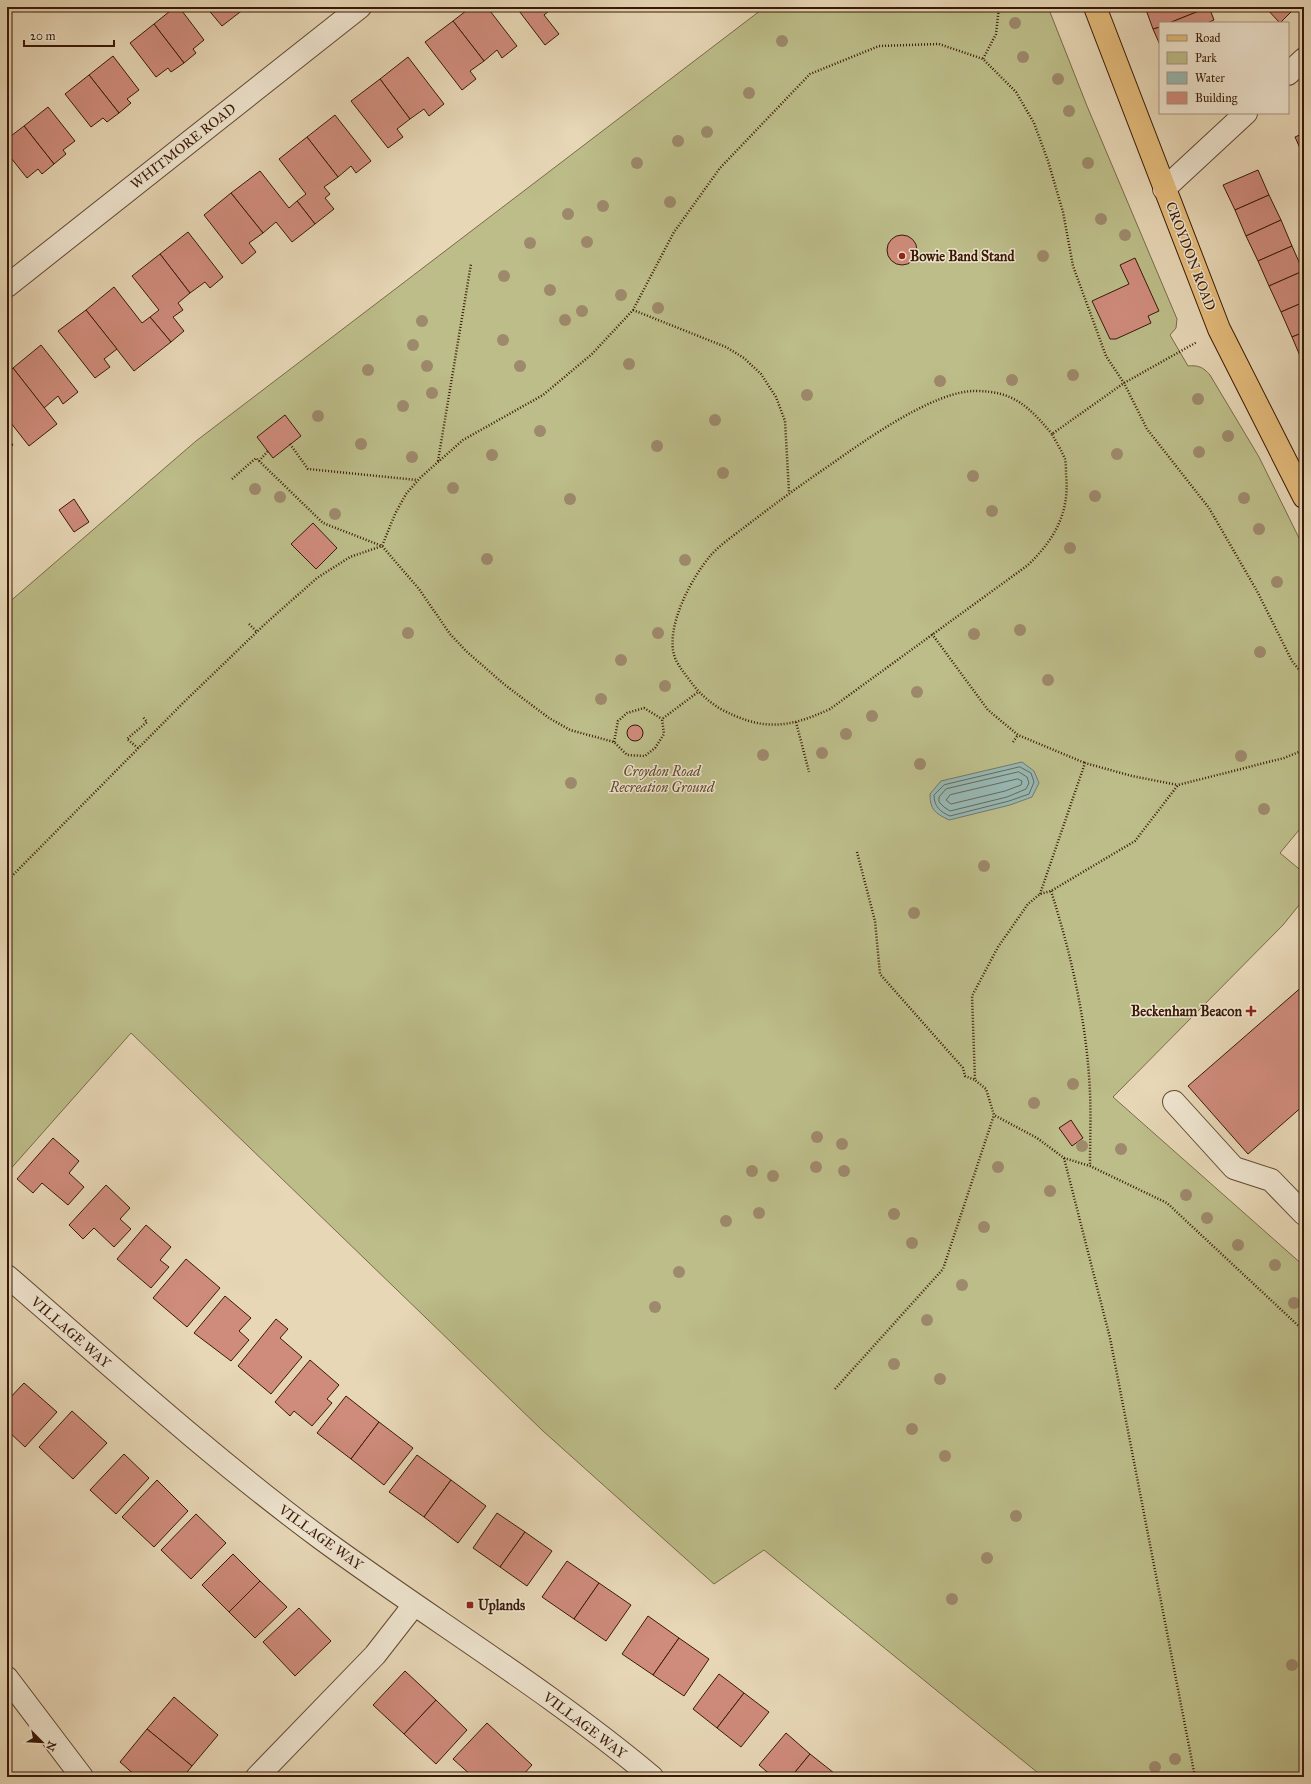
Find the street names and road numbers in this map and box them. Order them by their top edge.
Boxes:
street label: WHITMORE ROAD [127,100,239,193]
street label: CROYDON ROAD [1162,199,1219,313]
street label: VILLAGE WAY [27,1293,115,1372]
street label: VILLAGE WAY [275,1501,367,1574]
street label: VILLAGE WAY [539,1688,631,1763]

